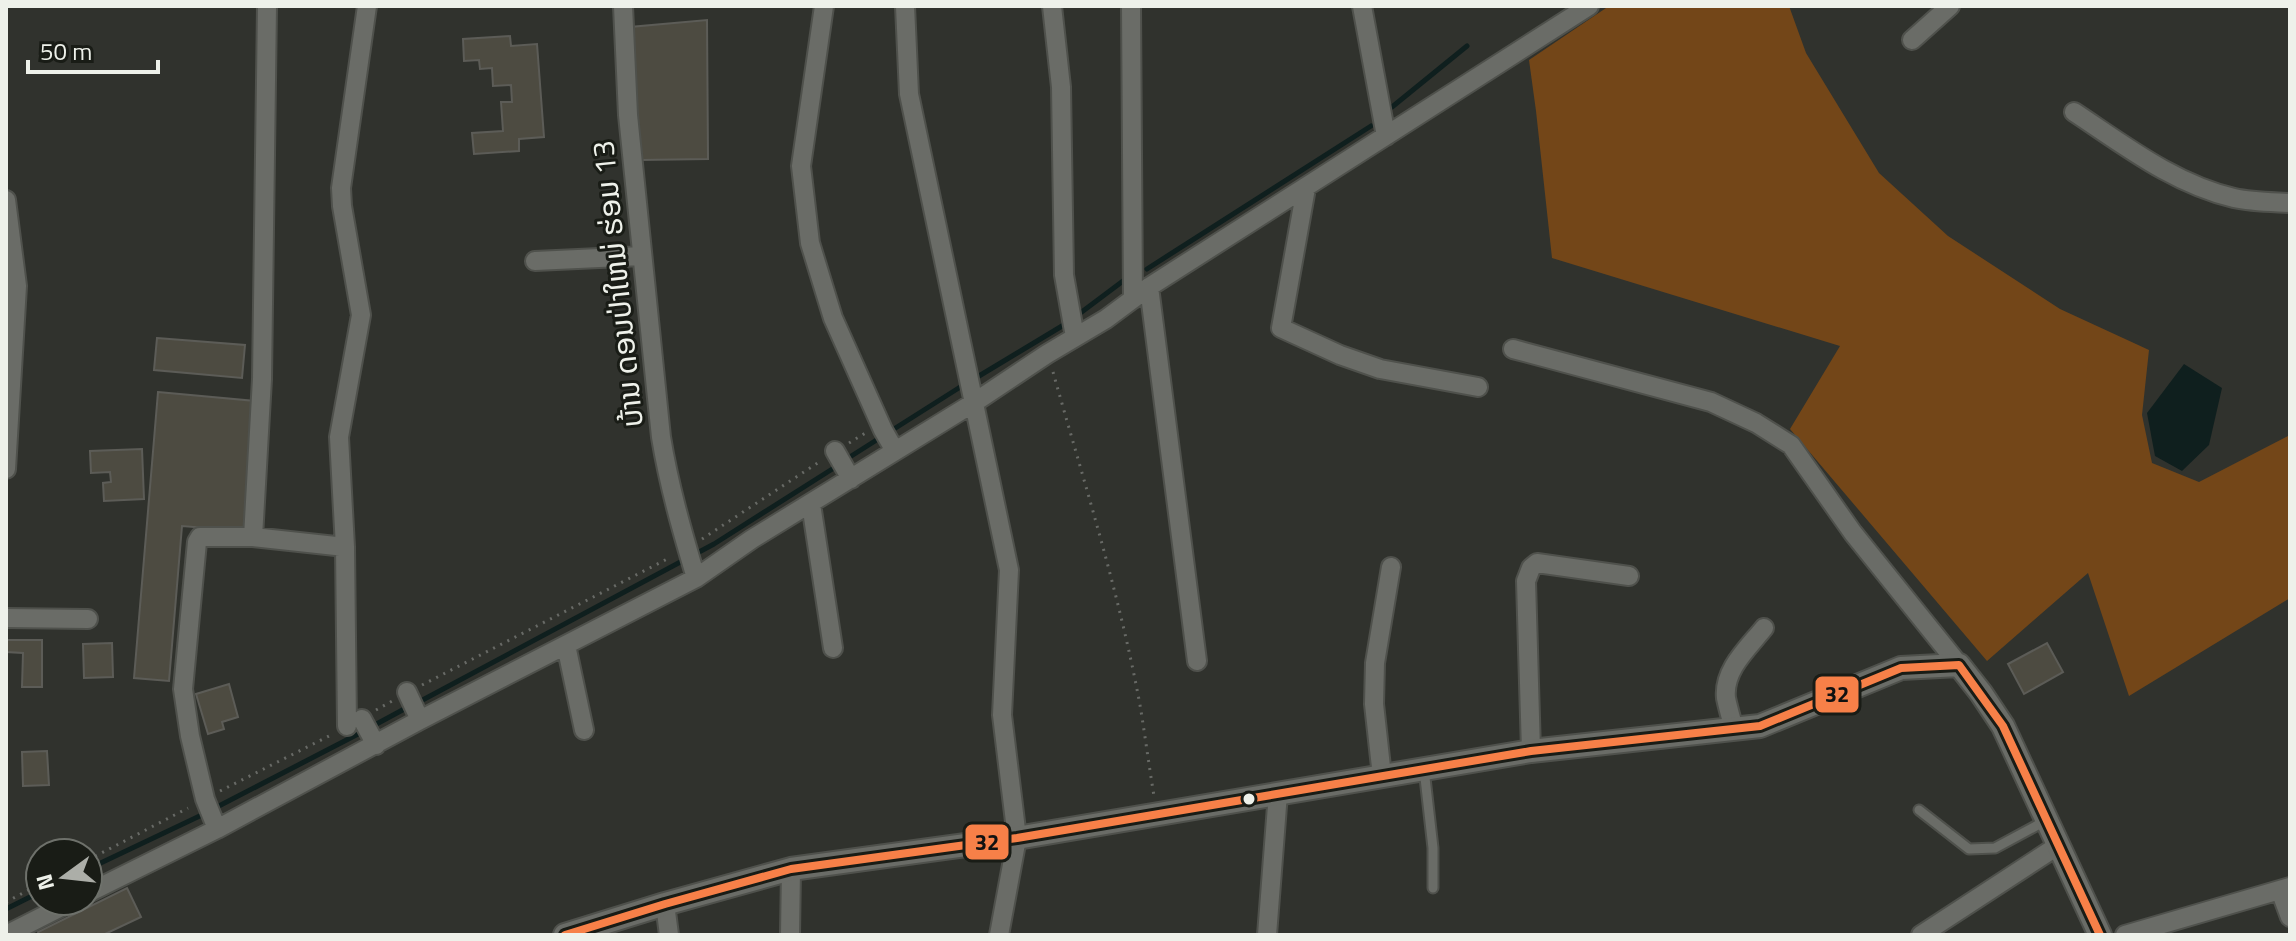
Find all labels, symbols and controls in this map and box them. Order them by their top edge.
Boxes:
scale bar [28,24,158,74]
text: 50 m [40,33,92,69]
street label: ບ້ານ ດອນປ່າໃຫມ່ ຮ່ອມ 13 [579,138,655,430]
line badge: 32 [1814,675,1860,714]
text: 32 [1825,677,1849,711]
unlabelled marker [1241,791,1257,807]
line badge: 32 [964,823,1010,861]
text: 32 [975,825,999,859]
north arrow [24,837,104,917]
text: N [26,870,63,894]

